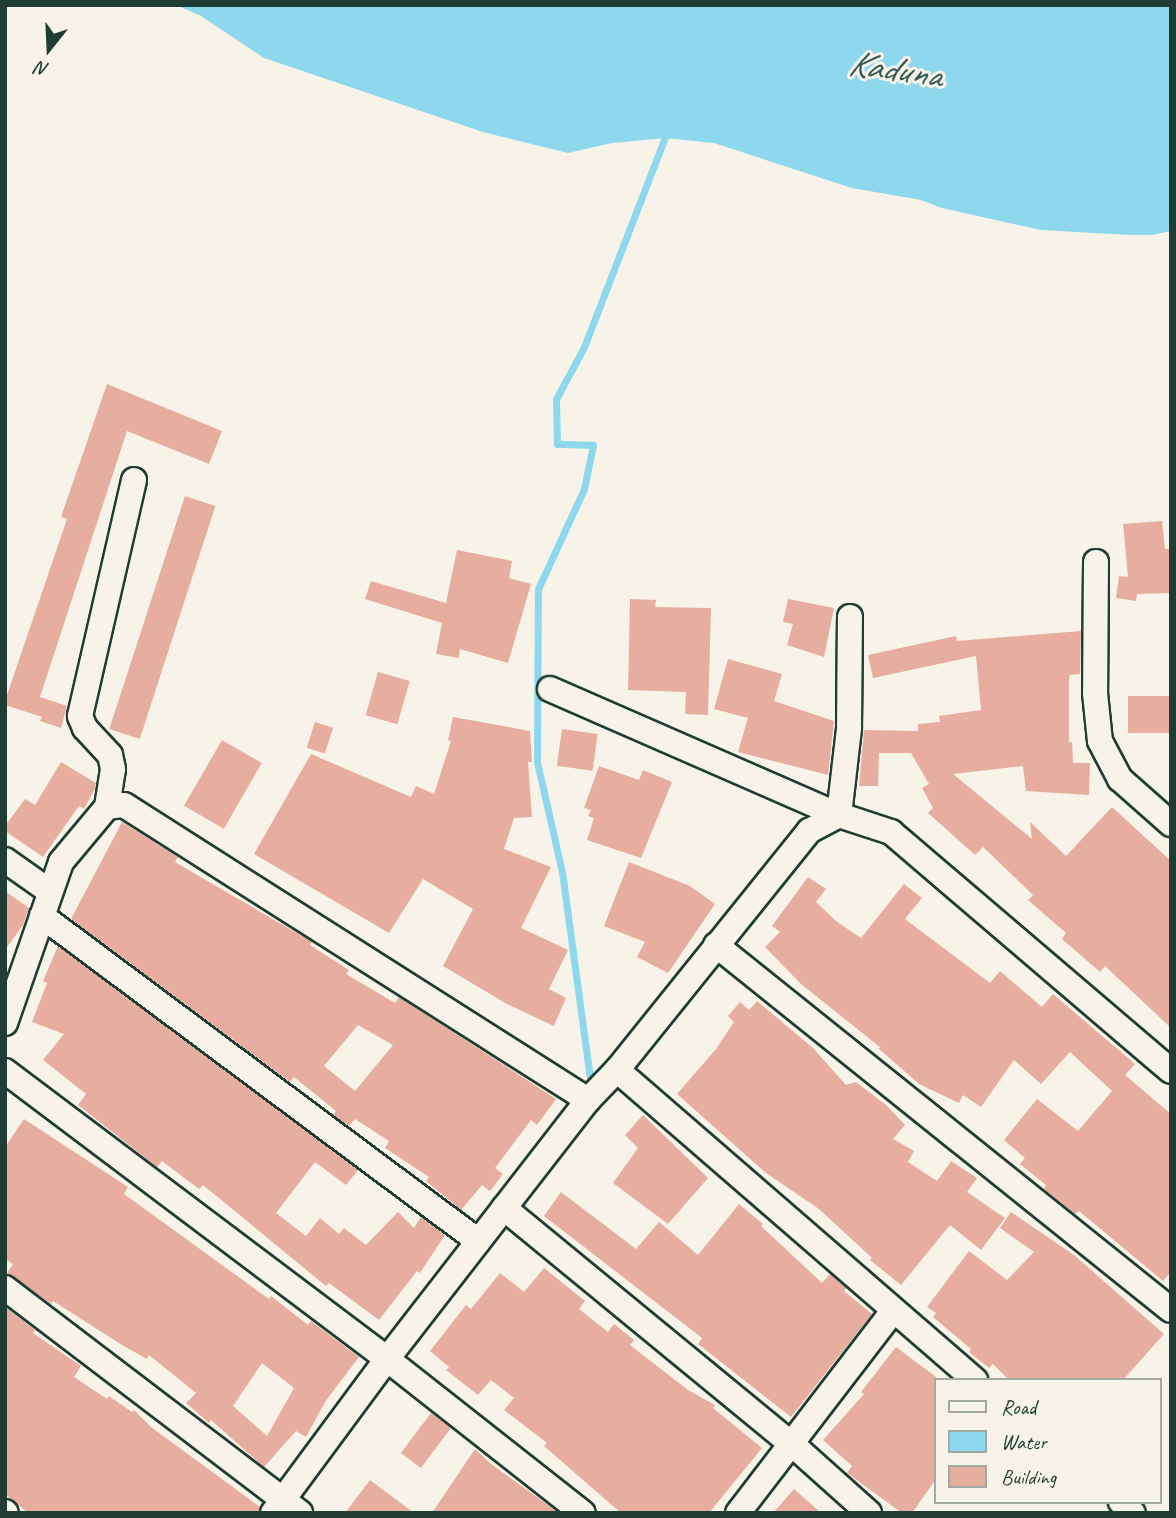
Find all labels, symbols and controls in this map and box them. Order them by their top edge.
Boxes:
north arrow [14,14,84,84]
water label: Kaduna [846,41,944,97]
text: N [33,56,52,82]
legend [934,1378,1162,1504]
text: Road [1001,1394,1036,1420]
text: Water [1001,1429,1047,1455]
text: Building [1001,1464,1056,1490]

